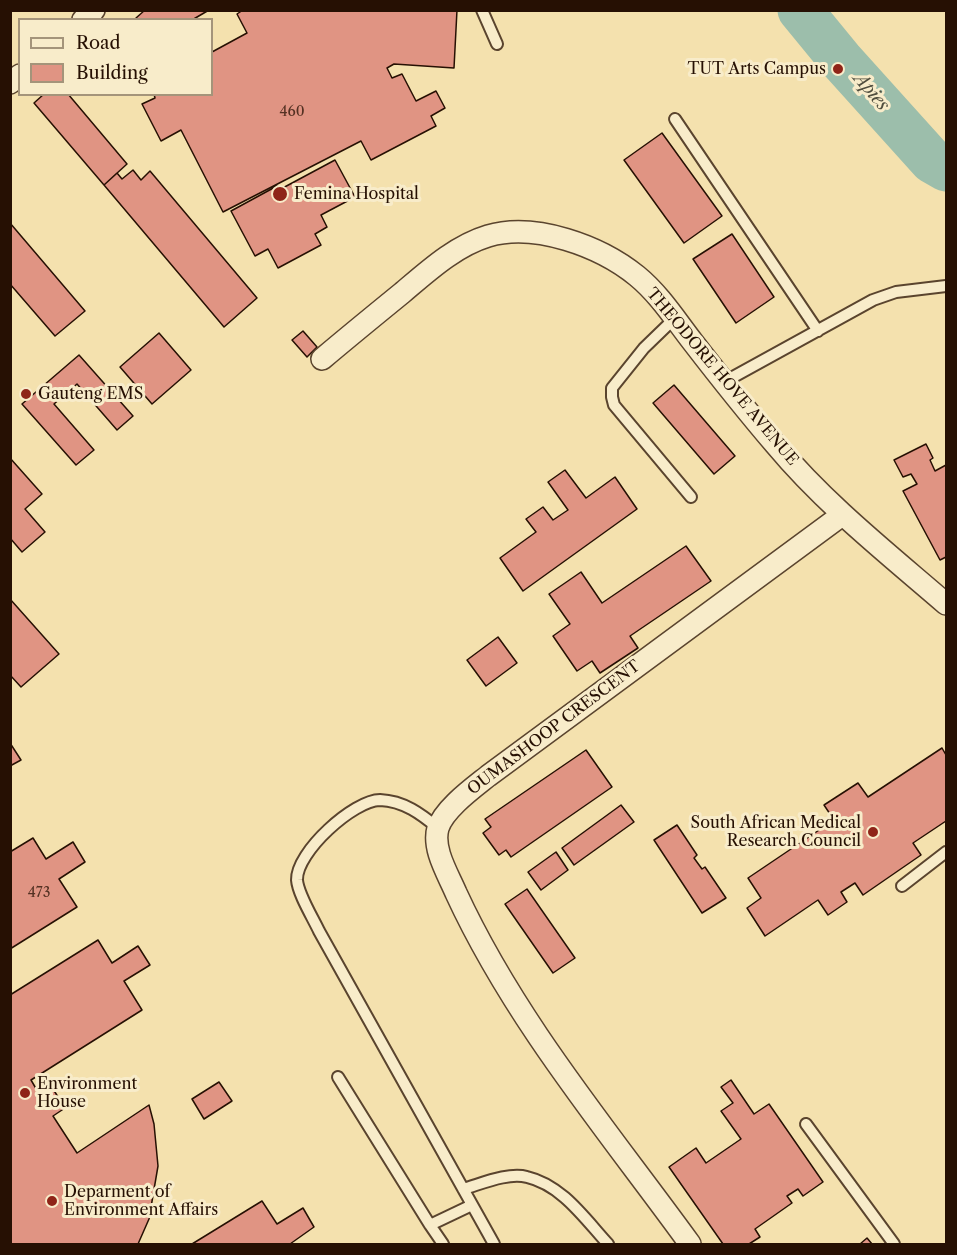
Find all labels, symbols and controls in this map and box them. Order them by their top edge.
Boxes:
legend [18,18,213,96]
text: Road [76,32,121,54]
place label: TUT Arts Campus [688,59,826,79]
text: Building [76,62,148,84]
marker: TUT Arts Campus [831,62,845,76]
water label: Apies [849,68,893,116]
house number: 460 [279,104,305,120]
place label: Femina Hospital [294,184,419,204]
marker: Femina Hospital [271,185,289,203]
street label: THEODORE HOVE AVENUE [642,284,802,470]
place label: Gauteng EMS [38,384,143,404]
marker: Gauteng EMS [19,387,33,401]
street label: OUMASHOOP CRESCENT [464,657,644,799]
place label: South African Medical Research Council [691,813,861,851]
marker: South African Medical Research Council [866,825,880,839]
house number: 473 [28,885,50,901]
place label: Environment House [37,1074,137,1112]
marker: Environment House [18,1086,32,1100]
place label: Deparment of Environment Affairs [64,1182,218,1220]
marker: Deparment of Environment Affairs [45,1194,59,1208]

